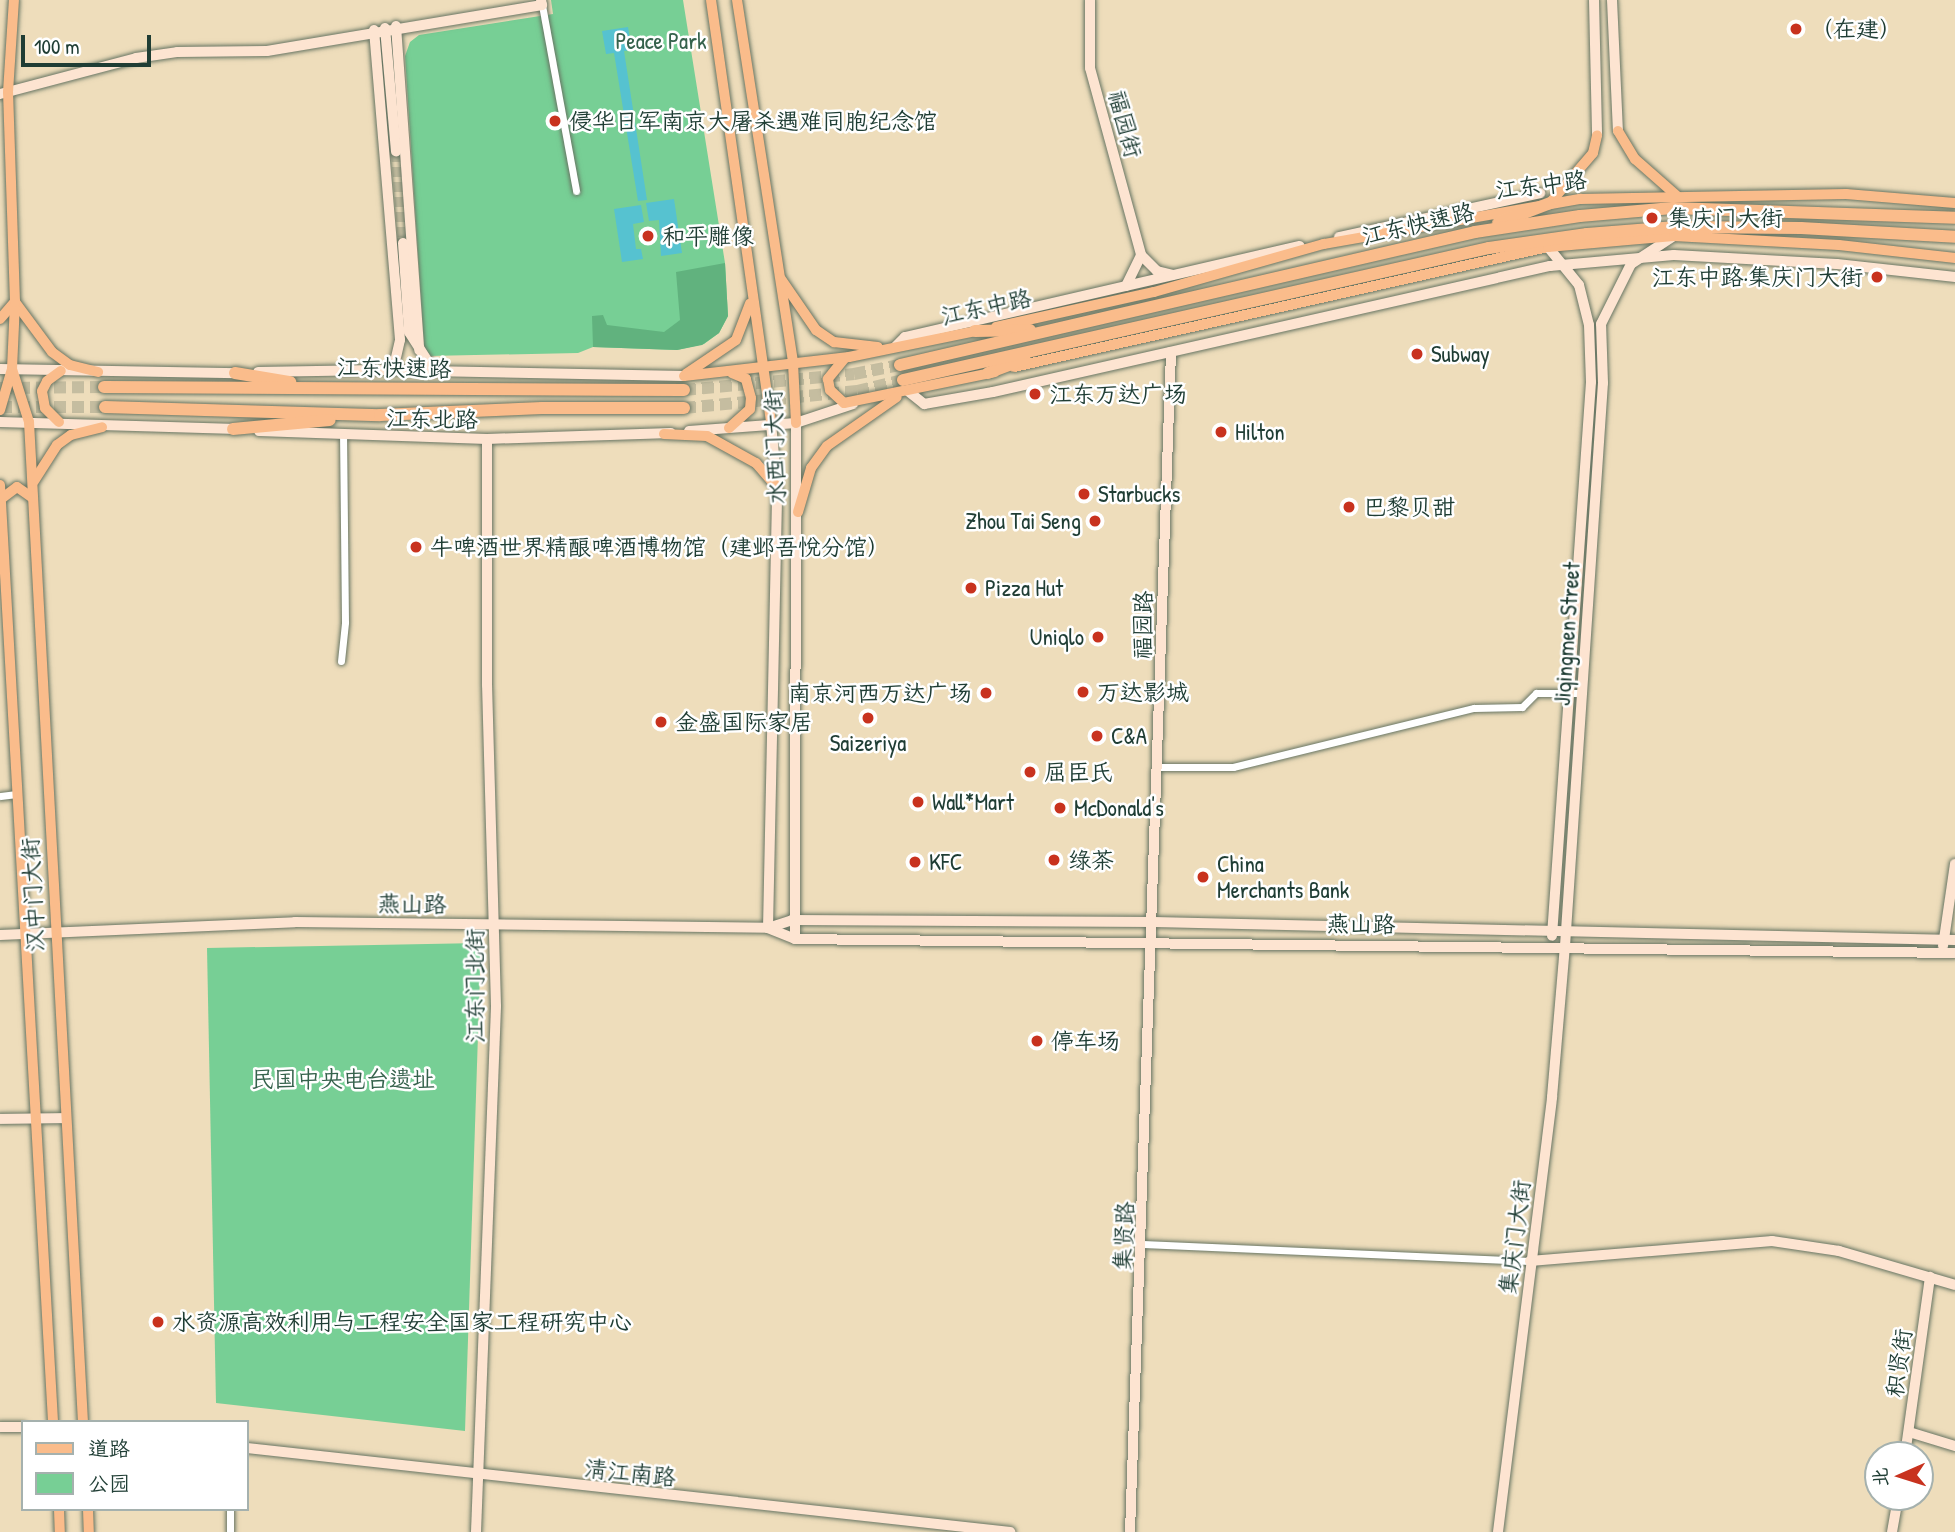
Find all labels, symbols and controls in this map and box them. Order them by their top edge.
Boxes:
place label: （在建） [1810,15,1902,43]
scale bar [24,21,154,65]
marker: （在建） [1788,21,1804,37]
park label: Peace Park [615,27,707,55]
text: 100 m [34,32,80,61]
street label: 福园街 [1103,87,1147,161]
place label: 侵华日军南京大屠杀遇难同胞纪念馆 [569,107,937,135]
marker: 侵华日军南京大屠杀遇难同胞纪念馆 [547,113,563,129]
street label: 江东中路 [1494,166,1588,204]
street label: 江东快速路 [1359,198,1477,250]
place label: 集庆门大街 [1668,204,1783,232]
marker: 集庆门大街 [1642,208,1662,228]
place label: 和平雕像 [662,222,754,250]
marker: 和平雕像 [640,228,656,244]
place label: 江东中路·集庆门大街 [1651,263,1863,291]
marker: 江东中路·集庆门大街 [1869,269,1885,285]
street label: 江东中路 [938,284,1034,330]
place label: Subway [1431,340,1490,368]
marker: Subway [1409,346,1425,362]
street label: 江东快速路 [336,353,452,383]
place label: 江东万达广场 [1049,380,1187,408]
marker: 江东万达广场 [1027,386,1043,402]
street label: 水西门大街 [759,389,791,505]
street label: 江东北路 [386,404,478,434]
place label: Hilton [1235,418,1285,446]
marker: Hilton [1213,424,1229,440]
place label: Starbucks [1098,480,1180,508]
marker: Starbucks [1076,486,1092,502]
place label: 巴黎贝甜 [1363,493,1455,521]
marker: 巴黎贝甜 [1341,499,1357,515]
place label: Zhou Tai Seng [965,507,1081,535]
marker: Zhou Tai Seng [1087,513,1103,529]
place label: 牛啤酒世界精酿啤酒博物馆（建邺吾悦分馆） [430,533,890,561]
marker: 牛啤酒世界精酿啤酒博物馆（建邺吾悦分馆） [408,539,424,555]
street label: Jiqingmen Street [1548,561,1586,707]
place label: Pizza Hut [985,574,1063,602]
marker: Pizza Hut [963,580,979,596]
street label: 福园路 [1129,590,1157,660]
place label: Uniqlo [1030,623,1084,651]
marker: Uniqlo [1090,629,1106,645]
place label: 万达影城 [1097,678,1189,706]
place label: 南京河西万达广场 [788,679,972,707]
marker: 万达影城 [1075,684,1091,700]
marker: 南京河西万达广场 [978,685,994,701]
place label: 金盛国际家居 [675,708,813,736]
marker: Saizeriya [860,710,876,726]
marker: 金盛国际家居 [653,714,669,730]
place label: C&A [1111,722,1147,750]
marker: C&A [1089,728,1105,744]
place label: Saizeriya [830,729,906,757]
place label: 屈臣氏 [1044,758,1113,786]
marker: 屈臣氏 [1022,764,1038,780]
place label: Wall*Mart [932,788,1014,816]
marker: Wall*Mart [910,794,926,810]
place label: McDonald's [1074,794,1164,822]
marker: McDonald's [1052,800,1068,816]
street label: 汉中门大街 [16,837,50,953]
place label: 绿茶 [1068,846,1114,874]
place label: KFC [929,848,962,876]
place label: China Merchants Bank [1217,850,1349,904]
marker: 绿茶 [1046,852,1062,868]
marker: KFC [907,854,923,870]
marker: China Merchants Bank [1195,869,1211,885]
street label: 燕山路 [377,890,447,918]
street label: 燕山路 [1326,910,1396,938]
street label: 江东门北街 [461,929,489,1043]
place label: 停车场 [1051,1027,1120,1055]
marker: 停车场 [1029,1033,1045,1049]
park label: 民国中央电台遗址 [251,1065,435,1093]
street label: 集庆门大街 [1494,1178,1536,1296]
street label: 集贤路 [1109,1201,1139,1271]
place label: 水资源高效利用与工程安全国家工程研究中心 [172,1308,632,1336]
marker: 水资源高效利用与工程安全国家工程研究中心 [150,1314,166,1330]
street label: 积贤街 [1881,1327,1917,1399]
legend [21,1420,248,1511]
text: 道路 [88,1434,130,1463]
north arrow [1864,1441,1934,1511]
street label: 清江南路 [583,1454,677,1492]
text: 北 [1867,1467,1894,1487]
text: 公园 [88,1469,130,1498]

